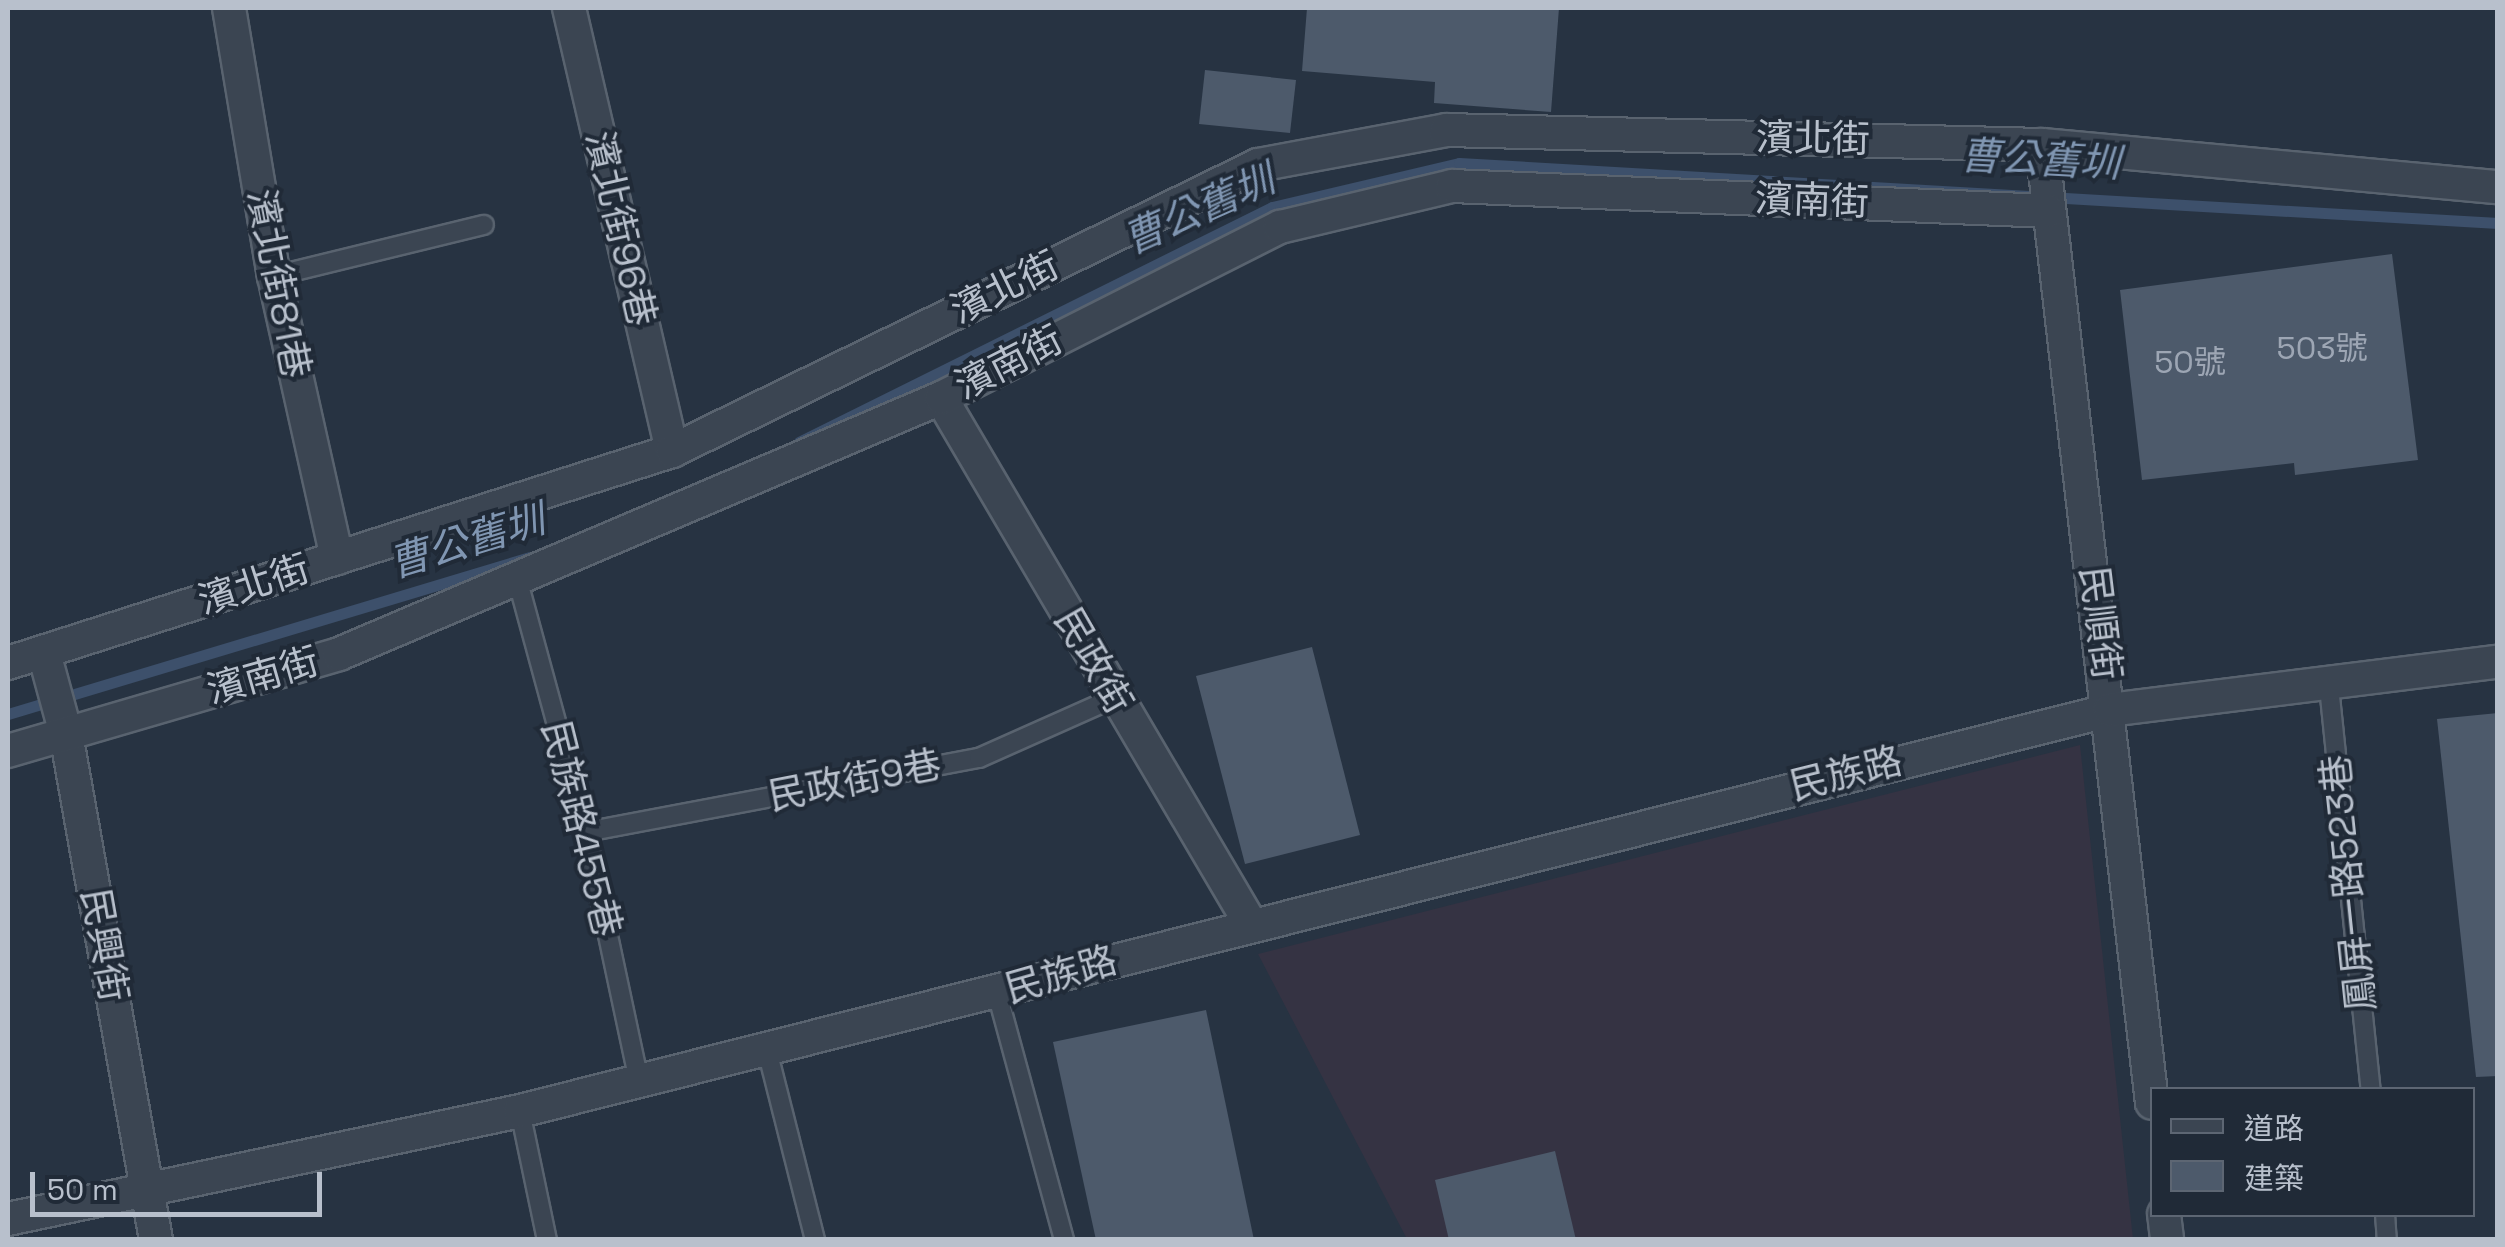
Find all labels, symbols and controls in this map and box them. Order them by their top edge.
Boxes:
street label: 濱北街 [1756,115,1870,163]
street label: 濱北街96巷 [575,127,665,331]
water label: 曹公舊圳 [1959,132,2121,188]
water label: 曹公舊圳 [1116,156,1282,264]
street label: 濱南街 [1754,176,1870,226]
street label: 濱北街81巷 [237,186,319,382]
street label: 濱北街 [944,243,1066,333]
street label: 濱南街 [948,317,1070,409]
house number: 503號 [2276,329,2368,367]
house number: 50號 [2154,343,2226,381]
water label: 曹公舊圳 [383,496,551,588]
street label: 濱北街 [193,546,315,624]
street label: 民順街 [2070,564,2130,682]
street label: 民政街 [1045,600,1141,722]
street label: 濱南街 [202,638,324,714]
street label: 民族路455巷 [532,716,630,942]
street label: 民族路 [1785,738,1907,810]
street label: 民政街9巷 [765,742,945,820]
street label: 鳳屏一路523巷 [2313,752,2385,1014]
street label: 民興街 [72,885,136,1005]
street label: 民族路 [1000,937,1122,1013]
legend [2150,1087,2475,1217]
text: 道路 [2244,1109,2304,1148]
scale bar [35,1152,328,1214]
text: 建築 [2244,1159,2304,1198]
text: 50 m [47,1170,118,1209]

